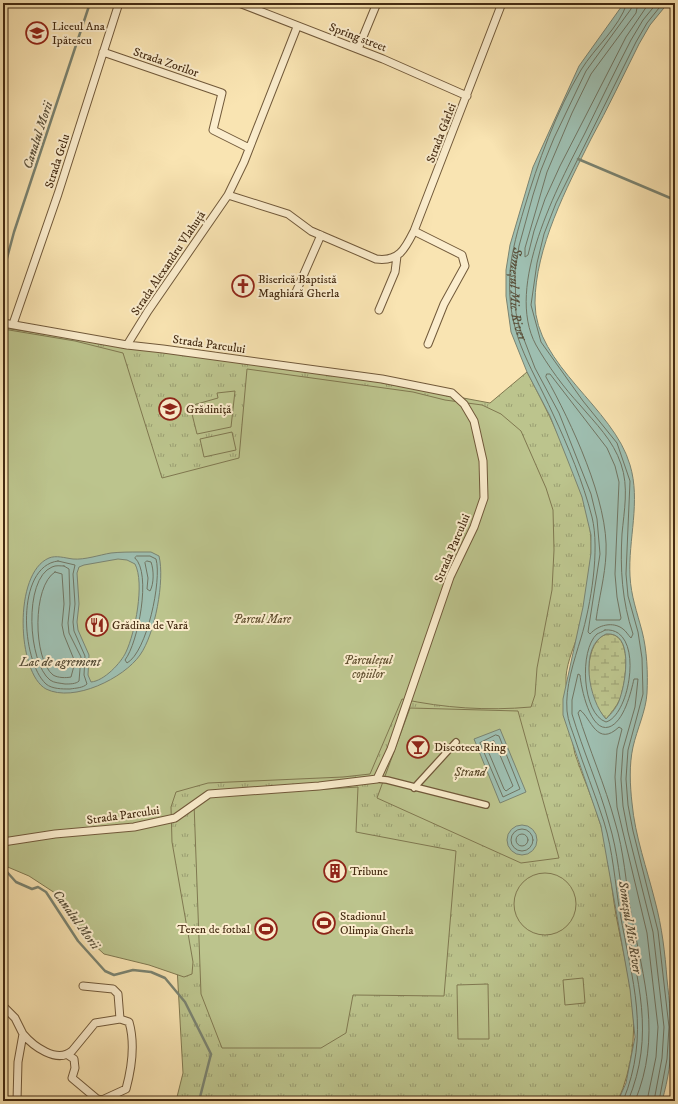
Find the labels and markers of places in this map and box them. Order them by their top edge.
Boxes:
place label: Liceul Ana Ipătescu [52,19,106,48]
school or university icon: Liceul Ana Ipătescu [24,20,50,46]
place label: Biserică Baptistă Maghiară Gherla [258,272,340,301]
church icon: Biserică Baptistă Maghiară Gherla [230,273,256,299]
school or university icon: Grădiniță [157,396,183,422]
place label: Grădiniță [186,402,232,417]
restaurant icon: Grădina de Vară [84,612,110,638]
place label: Grădina de Vară [112,618,189,633]
bar icon: Discoteca Ring [405,734,431,760]
place label: Discoteca Ring [434,740,506,755]
building icon: Tribune [322,858,348,884]
place label: Tribune [350,864,388,879]
place label: Stadionul Olimpia Gherla [340,909,415,938]
sports icon: Stadionul Olimpia Gherla [311,910,337,936]
sports icon: Teren de fotbal [253,916,279,942]
place label: Teren de fotbal [178,922,250,937]

